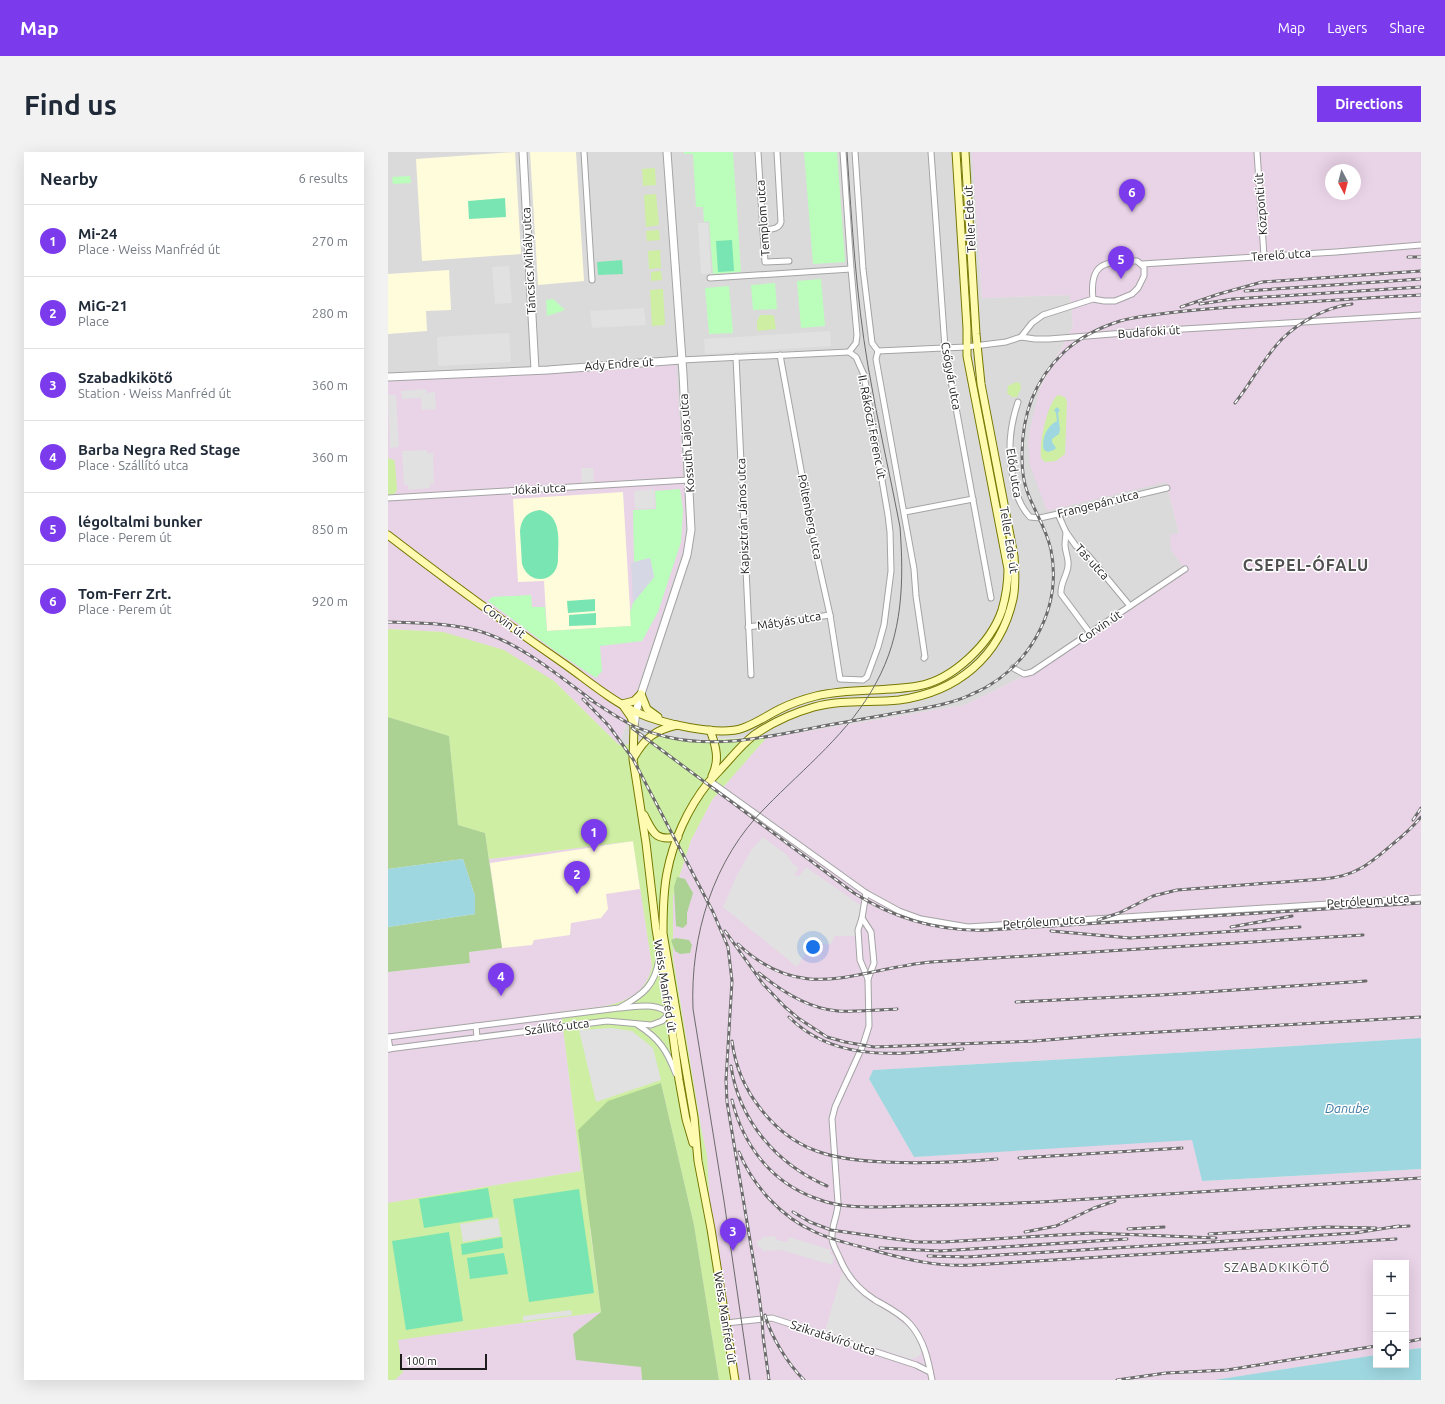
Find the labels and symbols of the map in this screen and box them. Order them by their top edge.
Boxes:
north arrow [1325,164,1361,200]
street label: Központi út [1252,172,1269,236]
street label: Templom utca [753,179,772,257]
pin: 6 [1119,179,1145,212]
street label: Teller Ede út [961,185,978,253]
street label: Táncsics Mihály utca [519,207,538,315]
pin: 5 [1108,246,1134,279]
street label: Terelő utca [1251,246,1311,263]
street label: Budafoki út [1117,323,1181,340]
street label: Csőgyár utca [939,341,964,411]
street label: Ady Endre út [584,355,654,372]
street label: II. Rákóczi Ferenc út [856,374,889,480]
street label: Kossuth Lajos utca [677,393,696,493]
street label: Előd utca [1004,447,1025,499]
street label: Kapisztrán János utca [734,458,751,574]
street label: Pöltenberg utca [796,473,825,561]
street label: Jókai utca [512,481,566,496]
street label: Frangepán utca [1056,487,1140,520]
street label: Teller Ede út [998,506,1021,575]
street label: Tas utca [1073,541,1112,582]
district label: CSEPEL-ÓFALU [1243,554,1369,574]
street label: Corvin út [481,601,528,640]
street label: Corvin út [1076,607,1124,646]
street label: Mátyás utca [756,609,822,632]
pin: 1 [581,819,607,852]
pin: 2 [564,861,590,894]
street label: Petróleum utca [1326,891,1410,910]
street label: Petróleum utca [1002,912,1086,931]
your location [803,937,823,957]
street label: Weiss Manfréd út [652,938,679,1034]
pin: 4 [488,963,514,996]
street label: Szállító utca [524,1016,590,1037]
water label: Danube [1325,1101,1369,1115]
pin: 3 [720,1218,746,1251]
district label: SZABADKIKÖTŐ [1224,1259,1330,1274]
street label: Weiss Manfréd út [712,1270,739,1366]
street label: Szikratávíró utca [789,1318,877,1357]
scale bar [400,1352,487,1371]

